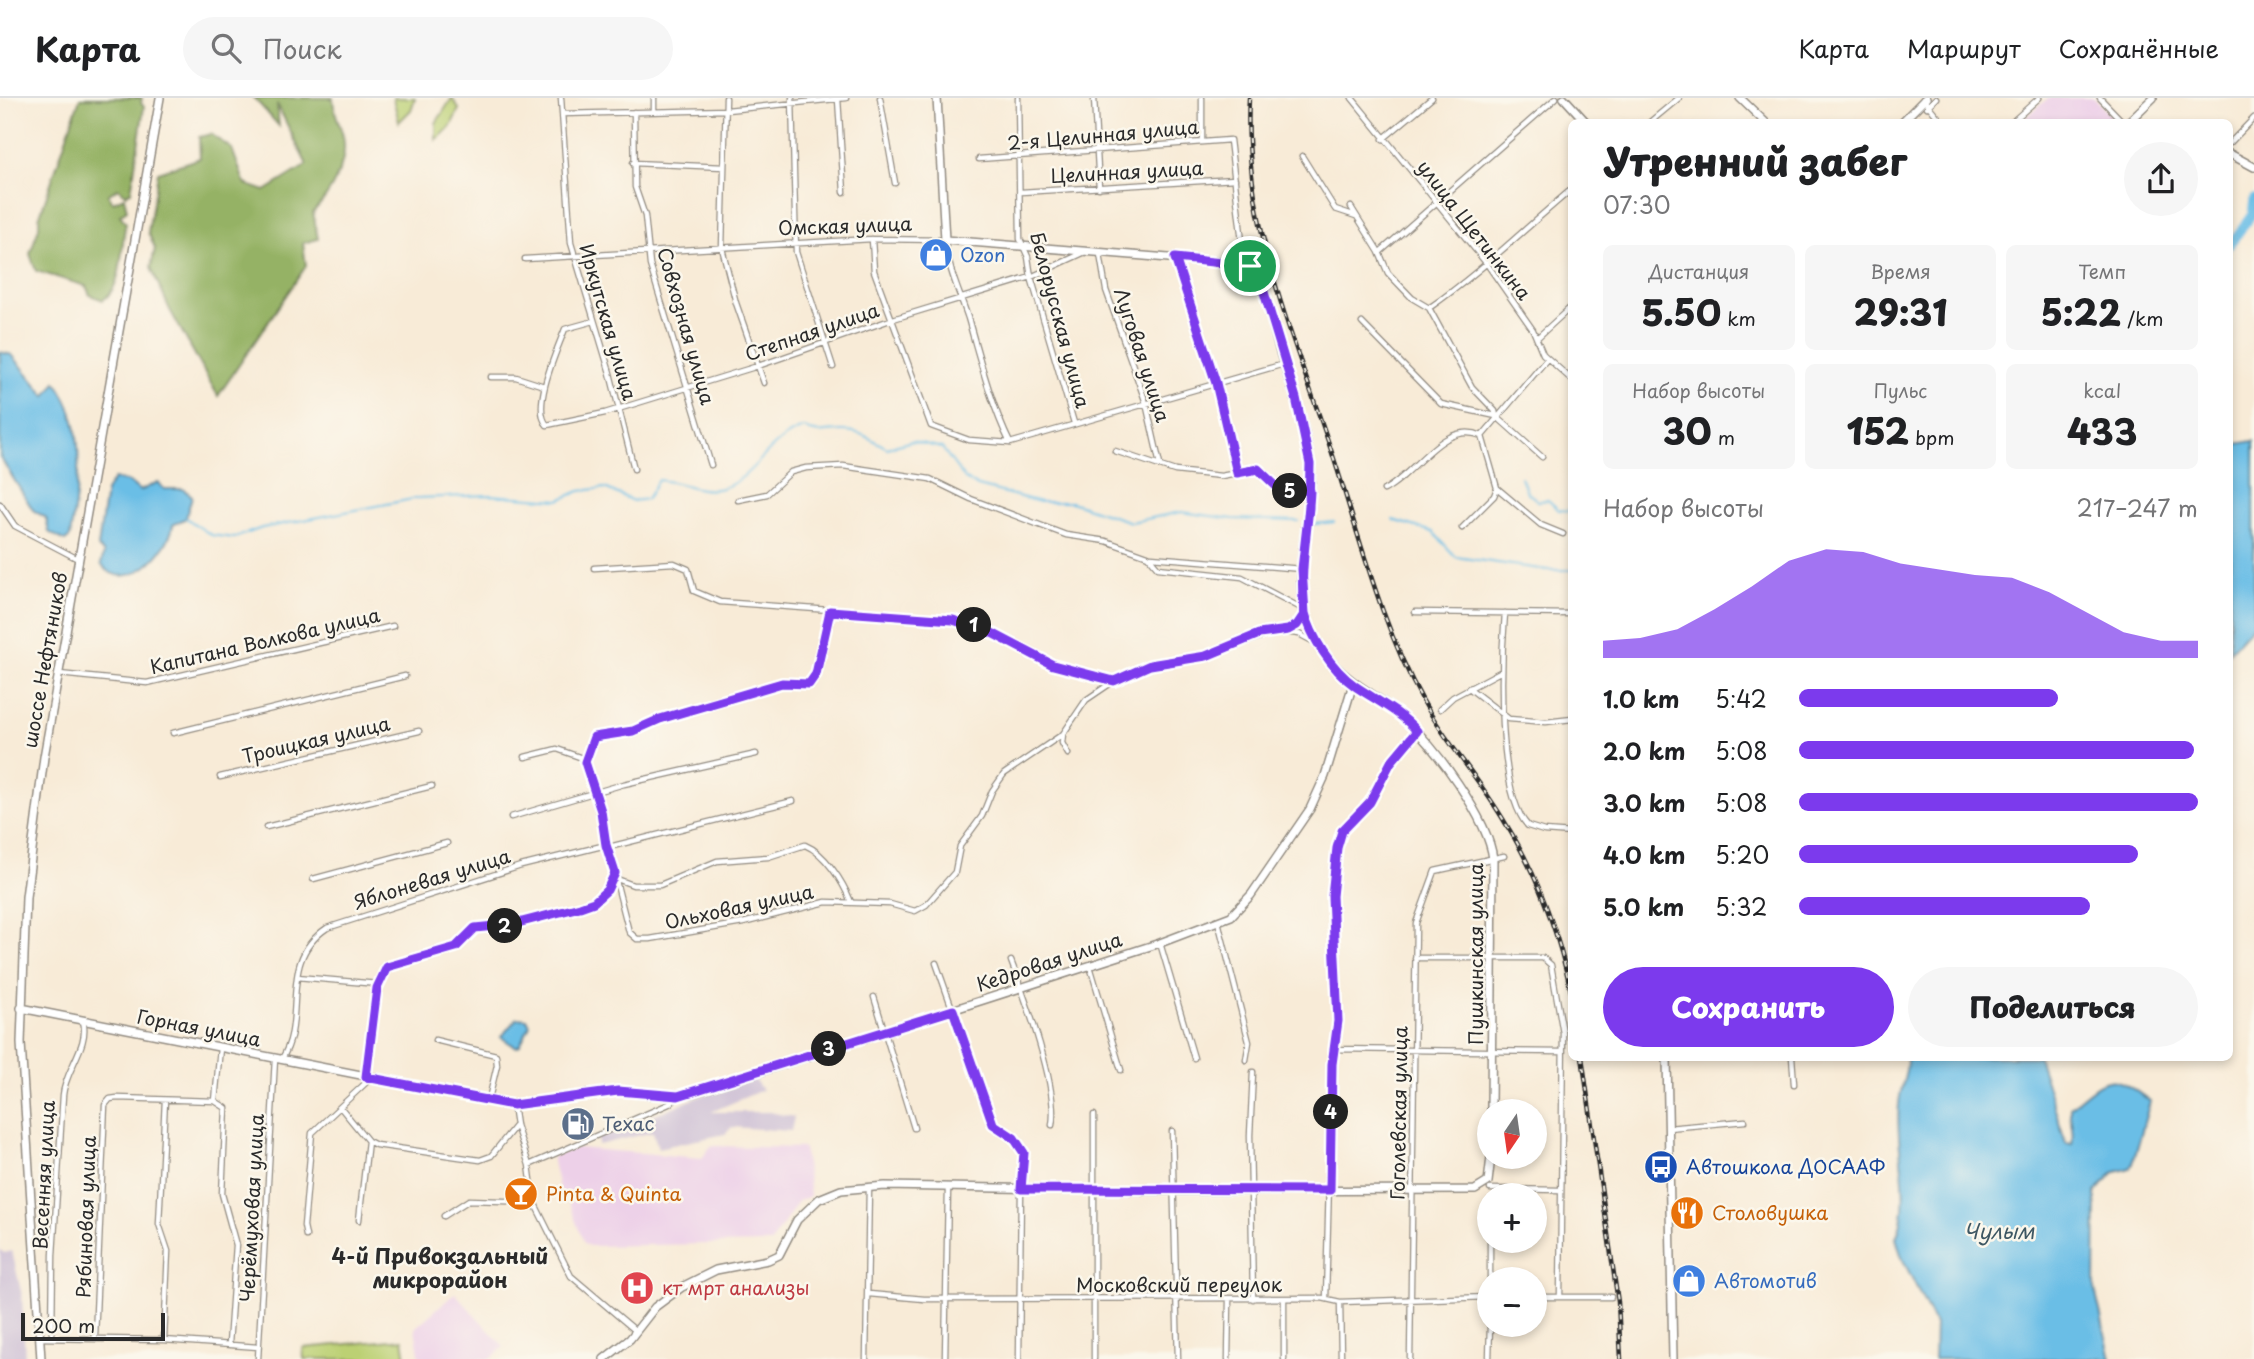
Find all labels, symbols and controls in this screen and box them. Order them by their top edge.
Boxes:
search box [183,17,673,80]
text: Карта [35,23,141,73]
icon: search [207,29,245,67]
text: Поиск [263,29,342,68]
text: Карта [1798,30,1869,66]
text: Маршрут [1907,30,2021,66]
text: Сохранённые [2059,30,2219,66]
street label: 2-я Целинная улица [1006,112,1200,156]
text: Утренний забег [1603,132,1907,189]
button: share [2124,142,2198,216]
street label: Целинная улица [1050,153,1204,189]
street label: улица Щетинкина [1411,154,1538,305]
text: 07:30 [1603,187,1670,222]
street label: Омская улица [777,209,913,241]
street label: Белорусская улица [1024,229,1098,411]
shop icon: Ozon [917,236,955,274]
pin [1220,236,1280,296]
street label: Иркутская улица [573,240,645,403]
place label: Ozon [960,240,1005,268]
street label: Совхозная улица [651,244,723,408]
icon: arrive [1231,247,1269,285]
text: Дистанция [1648,257,1749,285]
text: Время [1870,257,1931,285]
text: Темп [2078,257,2126,285]
street label: Луговая улица [1108,284,1178,425]
text: 5.50 [1642,285,1721,338]
text: 29:31 [1853,285,1948,338]
text: 5:22 [2041,285,2121,338]
street label: Степная улица [741,295,883,367]
text: km [1721,304,1756,332]
text: /km [2121,304,2164,332]
text: Набор высоты [1632,376,1765,404]
text: Пульс [1874,376,1927,404]
text: kcal [2083,376,2121,404]
text: 30 [1663,404,1712,457]
text: 152 [1846,404,1909,457]
text: 433 [2067,404,2137,457]
text: m [1712,423,1735,451]
text: bpm [1909,423,1955,451]
pin: 5 [1272,474,1308,508]
text: 5 [1283,476,1296,504]
text: Набор высоты [1603,490,1764,525]
text: 217–247 m [2076,490,2198,525]
street label: шоссе Нефтяников [15,570,73,750]
street label: Капитана Волкова улица [147,600,382,680]
pin: 1 [956,608,992,642]
text: 1 [969,610,978,638]
text: 1.0 km [1603,681,1680,716]
text: 5:42 [1715,681,1767,716]
street label: Троицкая улица [239,708,392,770]
text: 2.0 km [1603,733,1685,768]
text: 5:08 [1715,733,1768,768]
text: 3.0 km [1603,785,1685,820]
text: 5:08 [1715,785,1768,820]
text: 4.0 km [1603,837,1686,872]
text: 5:20 [1715,837,1769,872]
street label: Яблоневая улица [350,841,513,915]
street label: Пушкинская улица [1461,863,1489,1045]
street label: Ольховая улица [662,877,816,935]
text: 5.0 km [1603,889,1684,924]
text: 5:32 [1715,889,1767,924]
pin: 2 [488,908,522,944]
text: 2 [498,911,511,939]
street label: Кедровая улица [972,924,1125,998]
button: Сохранить [1603,967,1894,1047]
button: Поделиться [1908,967,2198,1047]
street label: Горная улица [135,1001,264,1053]
street label: Гоголевская улица [1382,1026,1414,1200]
pin: 3 [812,1032,846,1066]
text: 3 [822,1034,835,1062]
pin: 4 [1314,1094,1348,1130]
text: 4 [1324,1097,1337,1125]
north arrow [1477,1099,1547,1169]
map controls [1477,1099,1547,1337]
street label: Весенняя улица [25,1100,61,1250]
fuel station icon: Техас [559,1105,597,1143]
place label: Техас [602,1109,654,1137]
street label: Черёмуховая улица [232,1113,270,1303]
street label: Рябиновая улица [68,1135,102,1299]
bus stop icon: Автошкола ДОСААФ [1642,1148,1680,1186]
place label: Автошкола ДОСААФ [1686,1152,1885,1180]
bar icon: Pinta & Quinta [502,1175,540,1213]
place label: Pinta & Quinta [546,1179,681,1207]
button: + [1477,1183,1547,1253]
restaurant icon: Столовушка [1668,1194,1706,1232]
place label: Столовушка [1712,1198,1828,1226]
water label: Чулым [1963,1214,2035,1246]
district label: 4-й Привокзальный микрорайон [331,1239,549,1295]
shop icon: Автомотив [1670,1262,1708,1300]
place label: Автомотив [1714,1266,1817,1294]
button: − [1477,1267,1547,1337]
hospital icon: кт мрт анализы [618,1269,656,1307]
street label: Московский переулок [1076,1270,1283,1298]
place label: кт мрт анализы [662,1273,809,1301]
scale bar [21,1310,164,1342]
text: 200 m [32,1311,95,1339]

